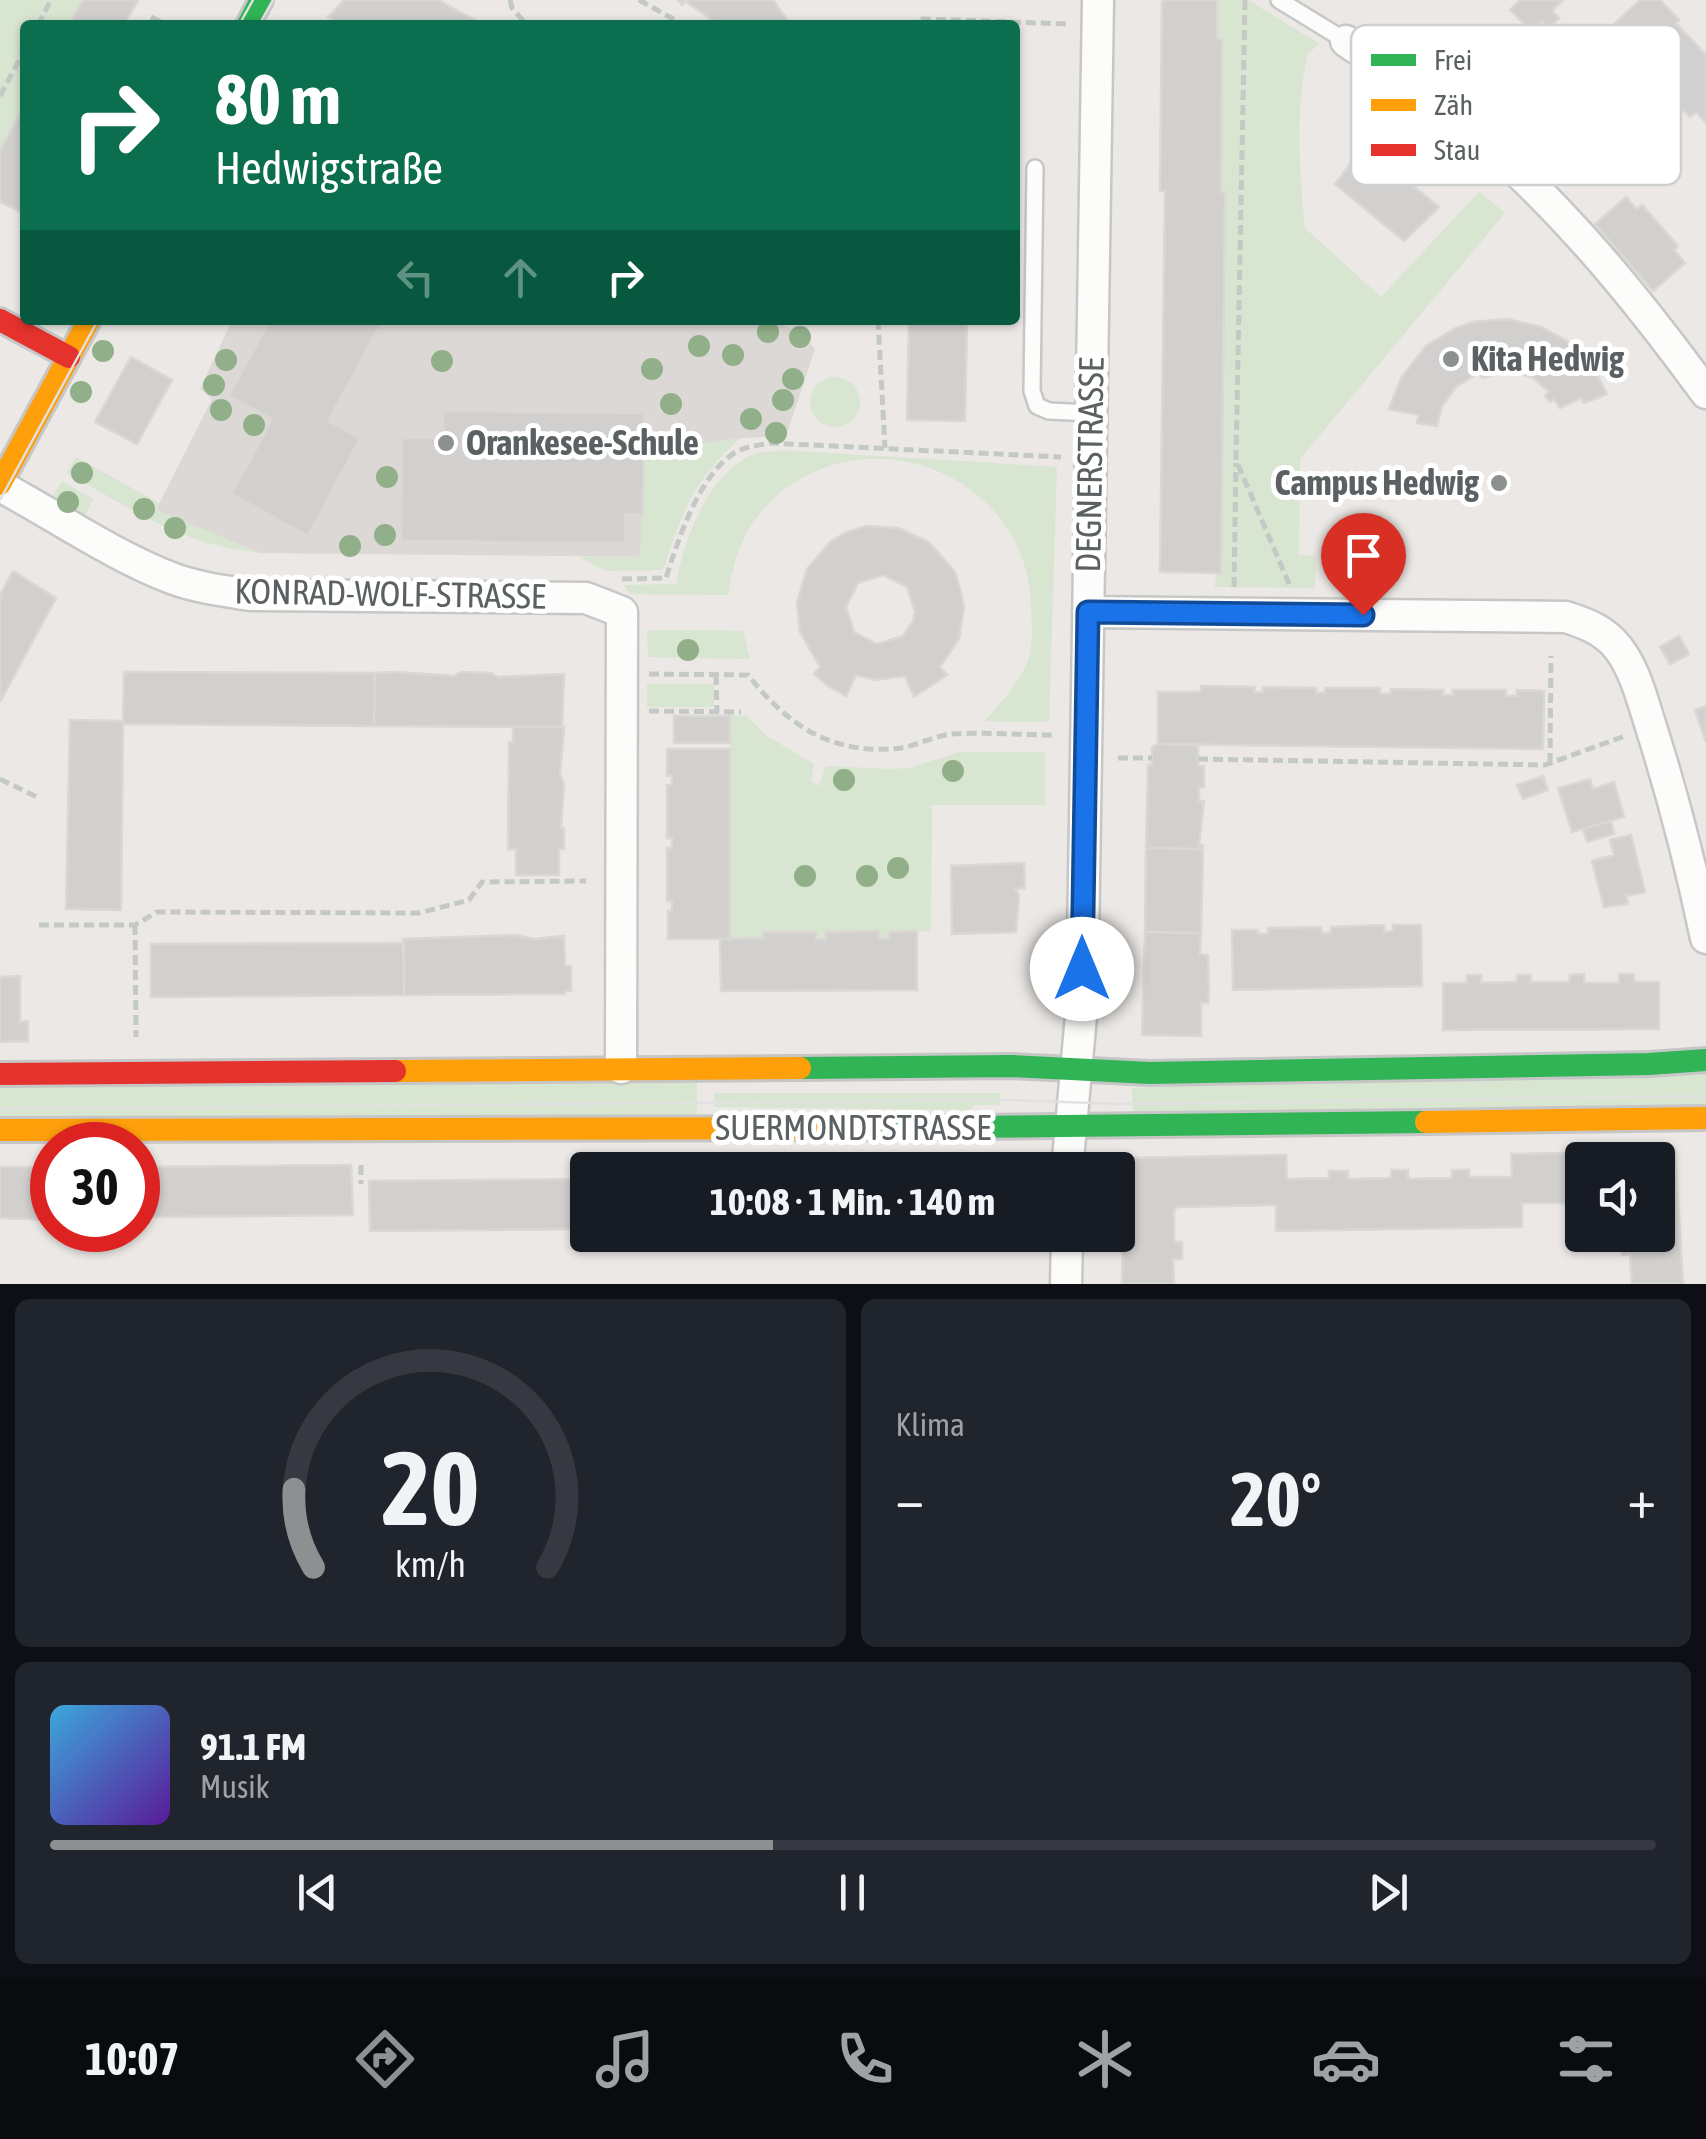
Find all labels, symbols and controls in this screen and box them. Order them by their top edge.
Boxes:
legend [1351,25,1681,185]
text: Frei [1434,44,1472,76]
text: 80 m [215,59,341,139]
icon: right [50,60,180,190]
text: Zäh [1434,89,1473,121]
text: Stau [1434,134,1480,166]
text: Hedwigstraße [215,142,443,194]
icon: left [388,250,443,305]
icon: ahead [493,250,548,305]
icon: right [598,250,653,305]
place label: Kita Hedwig [1471,338,1625,378]
marker: Kita Hedwig [1440,348,1462,370]
street label: DEGNERSTRASSE [1067,357,1111,573]
place label: Orankesee-Schule [466,422,699,462]
marker: Orankesee-Schule [435,432,457,454]
place label: Campus Hedwig [1274,462,1480,502]
marker: Campus Hedwig [1488,472,1510,494]
pin [1321,513,1406,616]
icon: arrive [1336,528,1391,583]
street label: KONRAD-WOLF-STRASSE [234,570,546,616]
position arrow [1030,917,1134,1021]
street label: SUERMONDTSTRASSE [715,1107,991,1147]
speed limit sign: 30 [30,1122,160,1252]
map controls [1565,1142,1675,1252]
button: sound [1565,1142,1675,1252]
text: 10:08 · 1 Min. · 140 m [710,1180,995,1223]
text: Klima [896,1406,965,1443]
text: 20 [381,1428,479,1547]
text: 20° [1230,1456,1321,1542]
text: − [896,1467,924,1530]
text: + [1627,1467,1656,1530]
text: km/h [395,1544,466,1585]
text: 91.1 FM [200,1725,306,1768]
text: Musik [200,1768,270,1805]
icon: previous [290,1865,345,1920]
icon: pause [825,1865,880,1920]
icon: next [1361,1865,1416,1920]
icon: directions [350,2024,420,2094]
icon: music [590,2024,660,2094]
icon: phone [830,2024,900,2094]
icon: climate [1070,2024,1140,2094]
icon: car [1311,2024,1381,2094]
icon: filters [1551,2024,1621,2094]
text: 10:07 [85,2033,180,2085]

